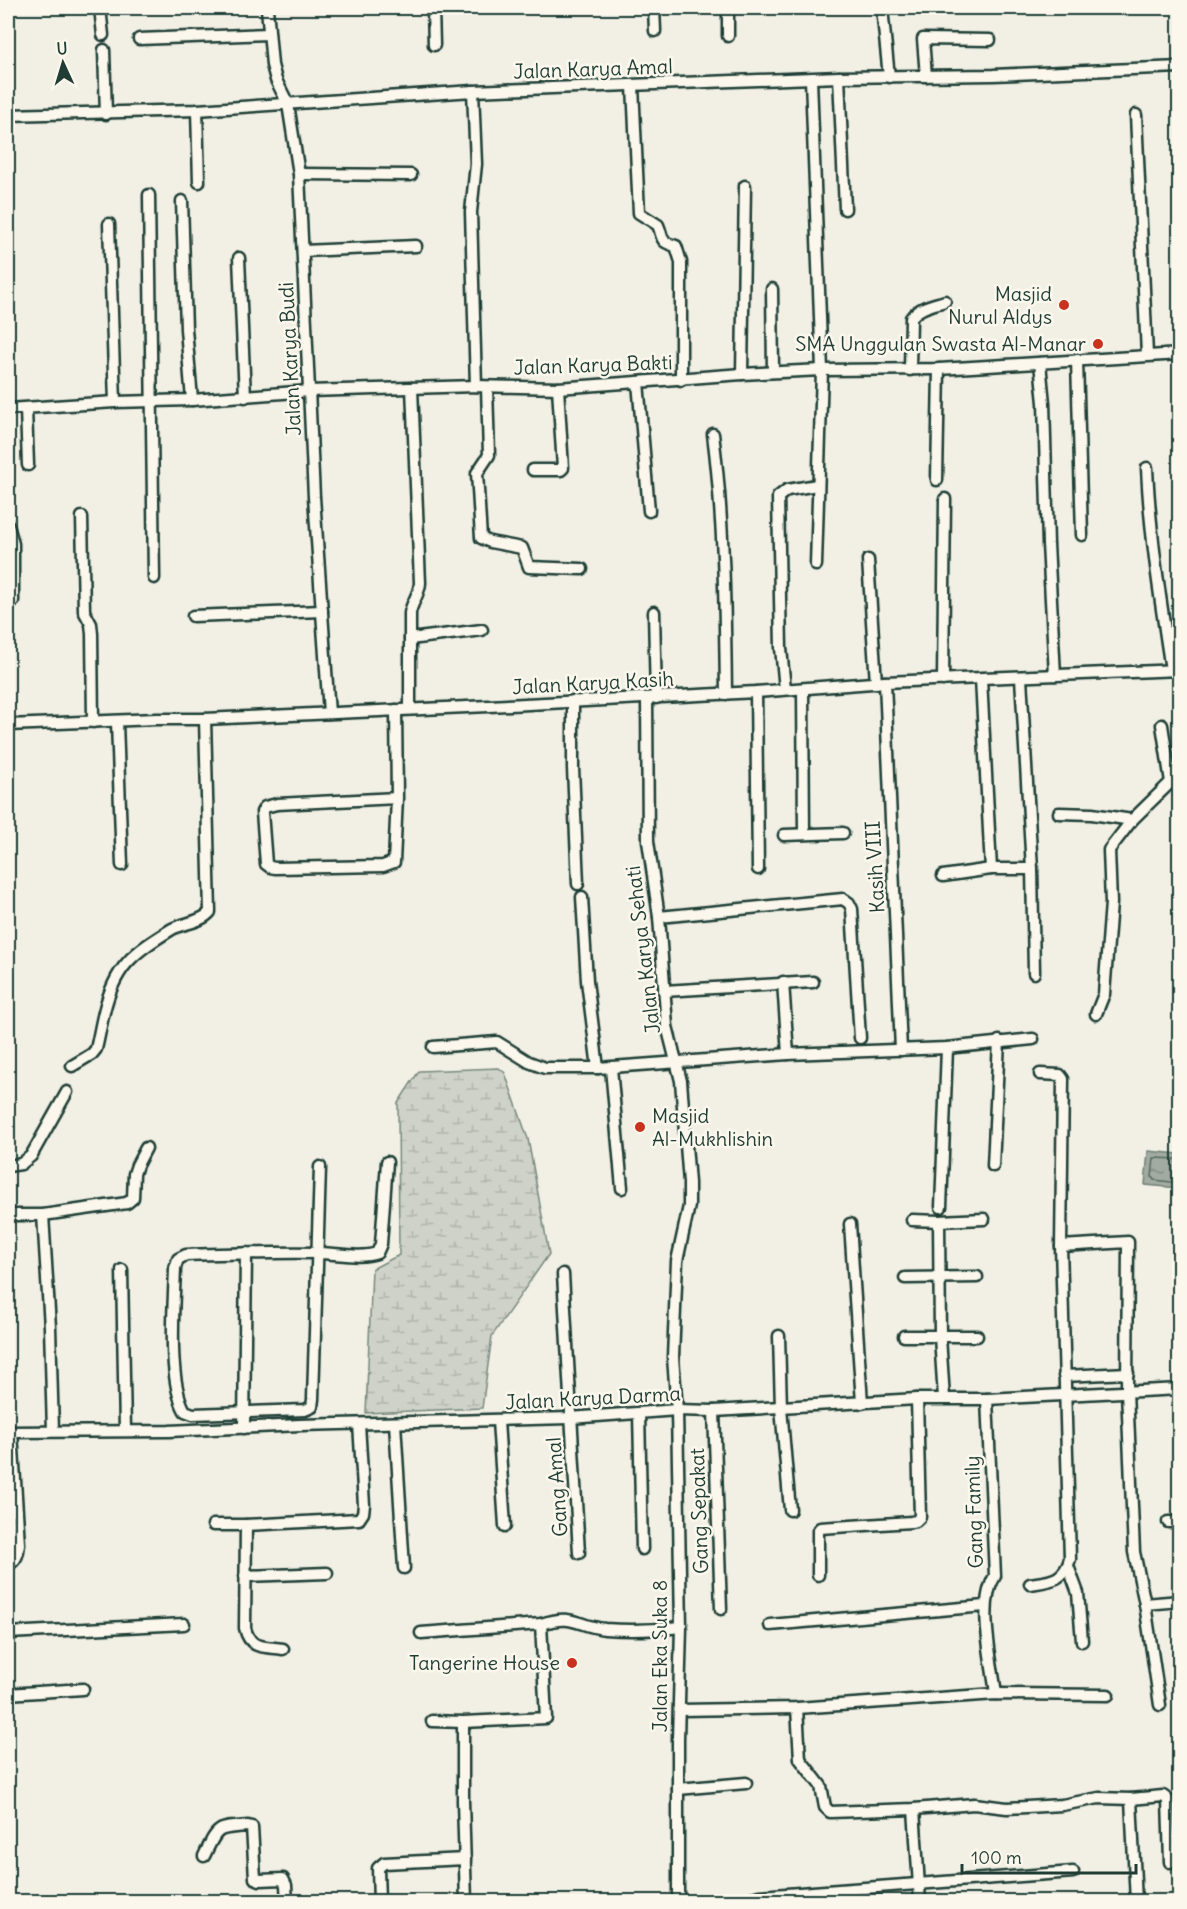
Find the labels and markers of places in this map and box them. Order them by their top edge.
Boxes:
place label: Masjid Nurul Aldys [948,281,1052,329]
marker: Masjid Nurul Aldys [1057,298,1071,312]
place label: SMA Unggulan Swasta Al-Manar [795,331,1086,356]
marker: SMA Unggulan Swasta Al-Manar [1091,337,1105,351]
place label: Masjid Al-Mukhlishin [652,1103,773,1151]
marker: Masjid Al-Mukhlishin [633,1120,647,1134]
place label: Tangerine House [409,1650,560,1675]
marker: Tangerine House [565,1656,579,1670]

